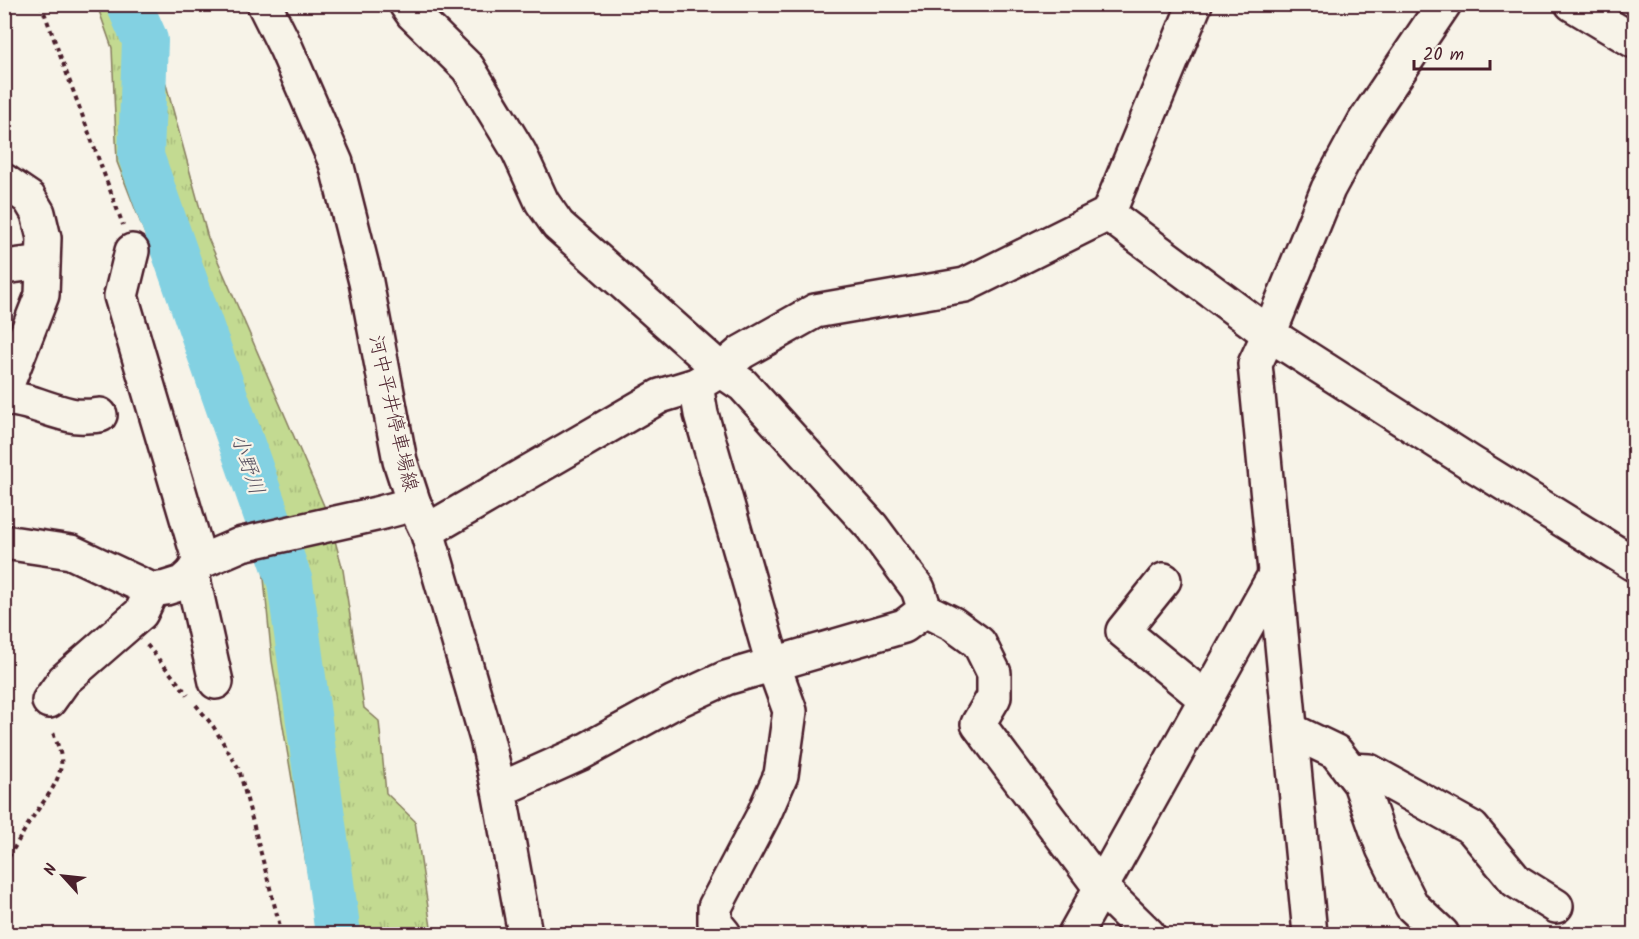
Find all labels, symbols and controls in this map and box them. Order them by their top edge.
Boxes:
scale bar [1414,33,1490,71]
text: 20 m [1423,41,1464,70]
street label: 河中平井停車場線 [358,332,426,495]
water label: 小野川 [221,429,272,500]
north arrow [33,846,93,906]
text: N [38,860,64,880]

